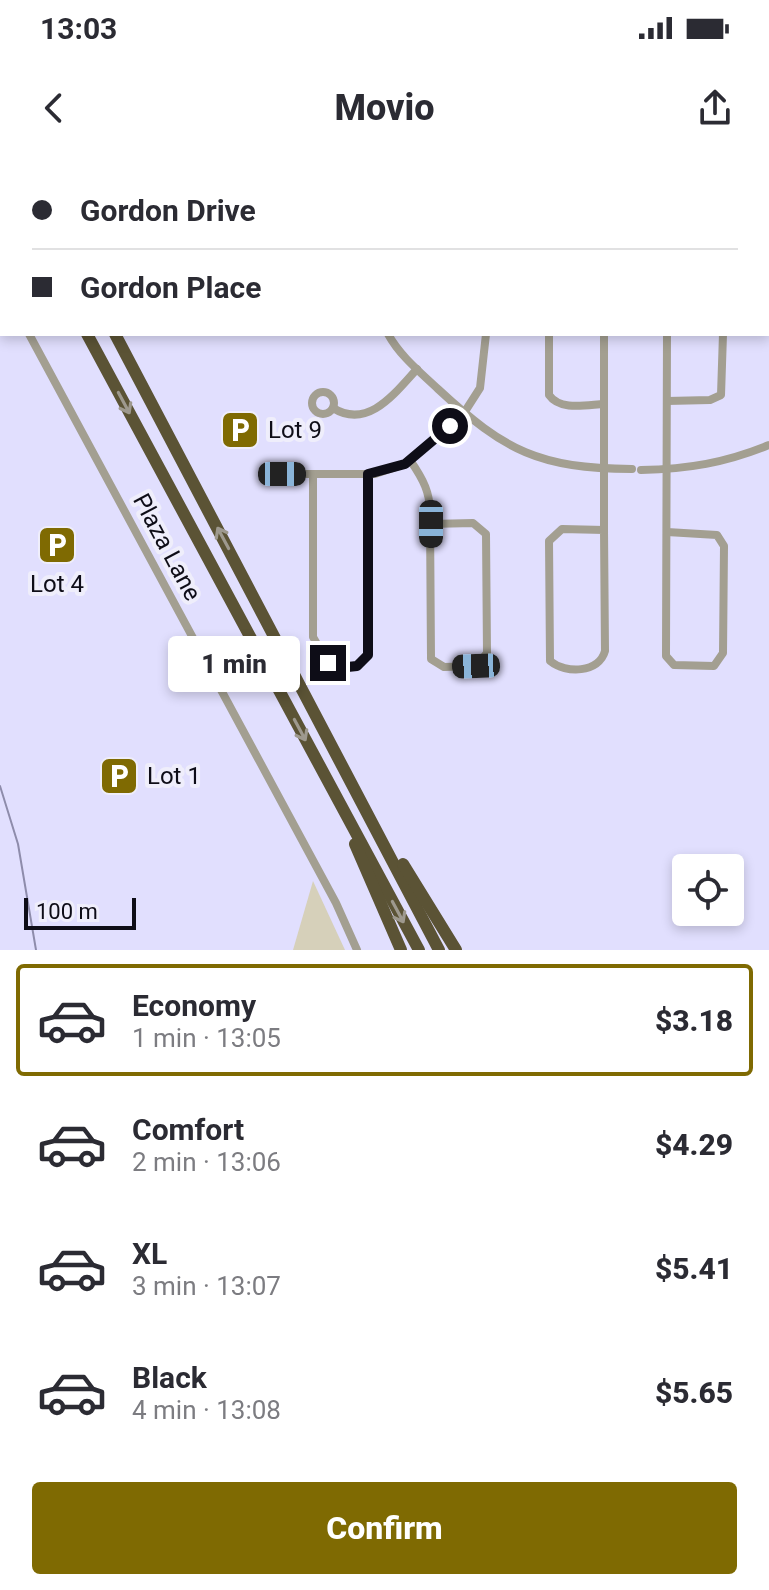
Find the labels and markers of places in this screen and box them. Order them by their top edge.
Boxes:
parking icon: Lot 9 [219,409,261,451]
place label: Lot 9 [268,416,322,444]
parking icon: Lot 4 [36,524,78,566]
place label: Lot 4 [30,570,84,598]
parking icon: Lot 1 [98,755,140,797]
place label: Lot 1 [147,762,201,790]

